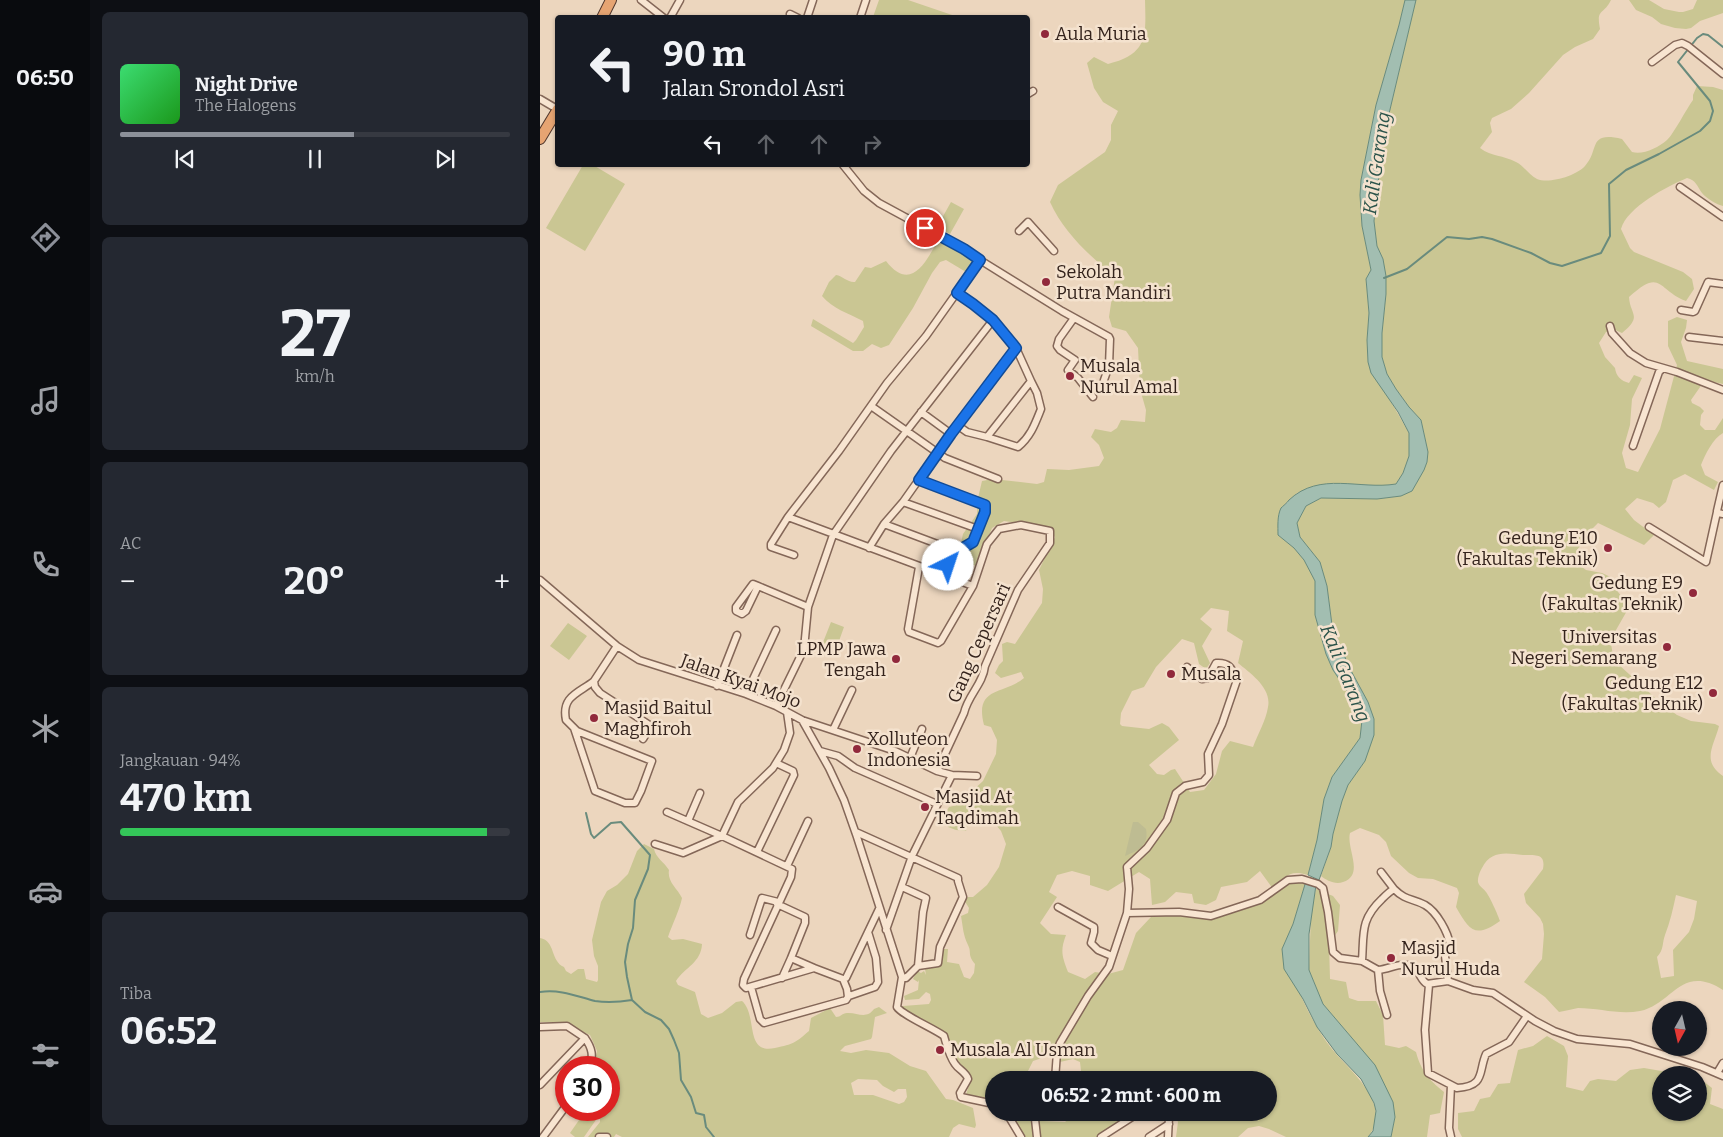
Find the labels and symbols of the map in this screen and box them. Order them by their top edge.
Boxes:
place label: Aula Muria [1055,23,1147,45]
marker: Aula Muria [1039,28,1051,40]
water label: Kali Garang [1358,110,1395,216]
pin [904,207,946,249]
place label: Sekolah Putra Mandiri [1056,261,1171,304]
marker: Sekolah Putra Mandiri [1040,276,1052,288]
place label: Musala Nurul Amal [1080,355,1178,398]
marker: Musala Nurul Amal [1064,370,1076,382]
place label: Gedung E10 (Fakultas Teknik) [1456,527,1598,570]
position arrow [921,538,973,590]
marker: Gedung E10 (Fakultas Teknik) [1602,542,1614,554]
place label: Gedung E9 (Fakultas Teknik) [1541,572,1683,615]
street label: Gang Cepersari [943,580,1015,706]
marker: Gedung E9 (Fakultas Teknik) [1687,587,1699,599]
water label: Kali Garang [1315,621,1376,725]
place label: Universitas Negeri Semarang [1511,626,1657,669]
place label: LPMP Jawa Tengah [797,638,886,681]
marker: Universitas Negeri Semarang [1661,641,1673,653]
street label: Jalan Kyai Mojo [677,649,804,713]
marker: LPMP Jawa Tengah [890,653,902,665]
place label: Musala [1181,663,1242,685]
marker: Musala [1165,668,1177,680]
place label: Gedung E12 (Fakultas Teknik) [1561,672,1703,715]
marker: Gedung E12 (Fakultas Teknik) [1707,687,1719,699]
place label: Masjid Baitul Maghfiroh [604,697,712,740]
marker: Masjid Baitul Maghfiroh [588,712,600,724]
place label: Xolluteon Indonesia [867,728,951,771]
marker: Xolluteon Indonesia [851,743,863,755]
place label: Masjid At Taqdimah [935,786,1019,829]
marker: Masjid At Taqdimah [919,801,931,813]
place label: Masjid Nurul Huda [1401,937,1500,980]
marker: Masjid Nurul Huda [1385,952,1397,964]
north arrow [1652,1001,1708,1056]
place label: Musala Al Usman [950,1039,1096,1061]
marker: Musala Al Usman [934,1044,946,1056]
speed limit sign: 30 [555,1056,620,1121]

